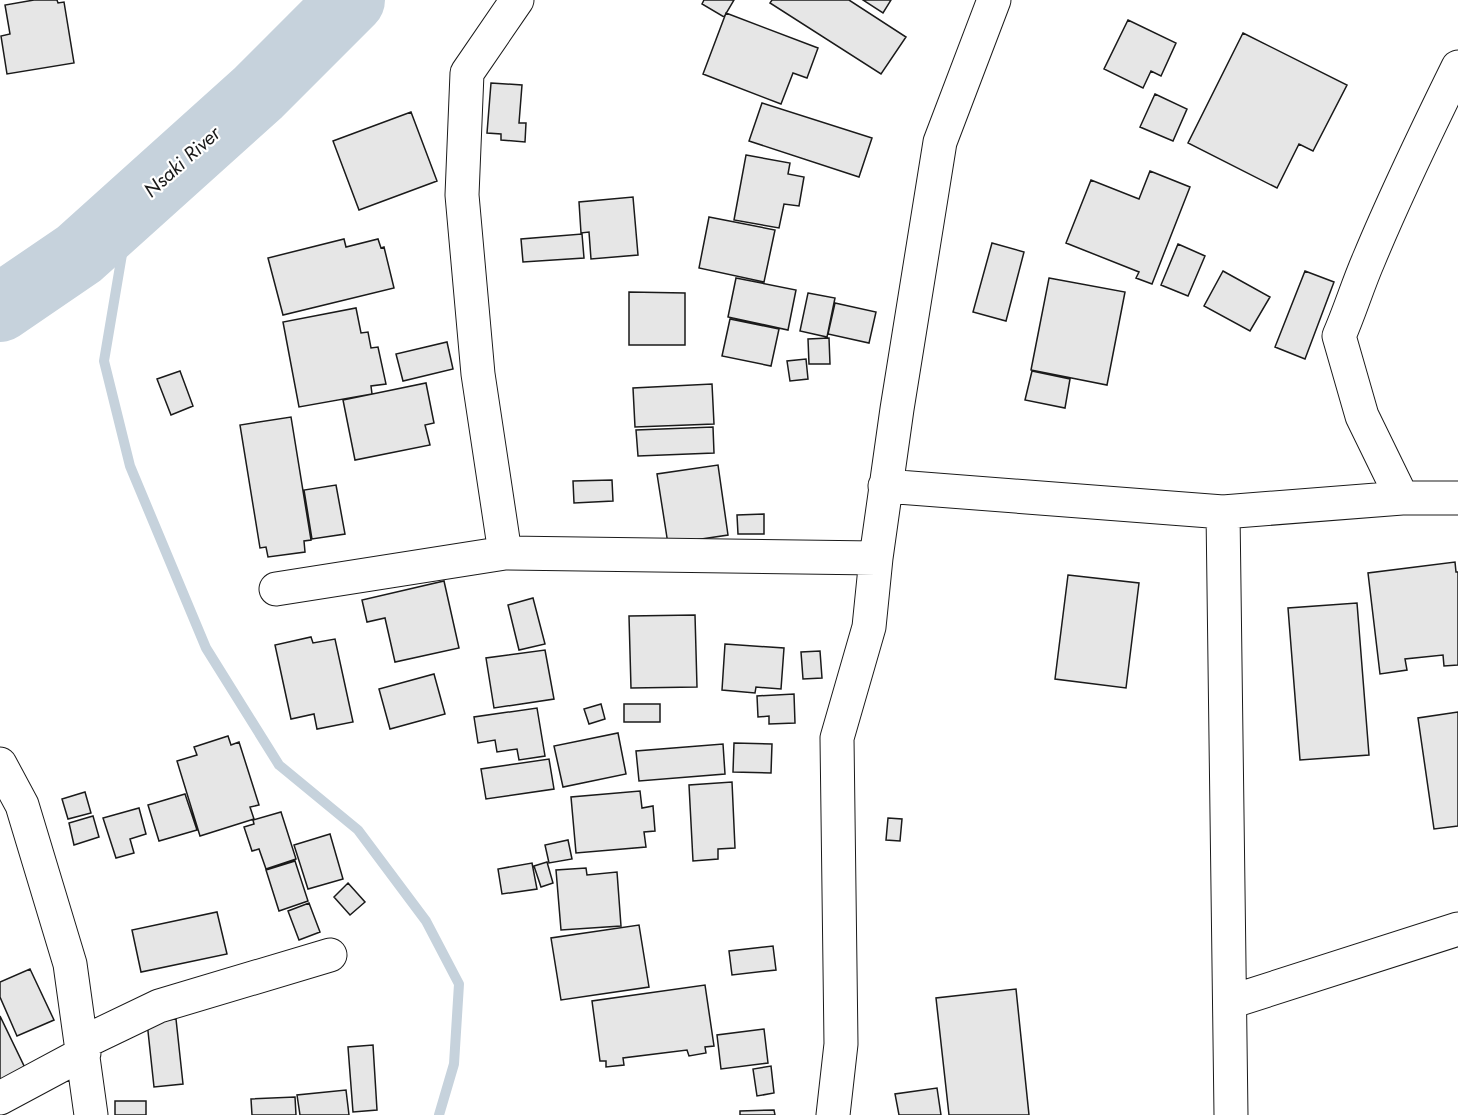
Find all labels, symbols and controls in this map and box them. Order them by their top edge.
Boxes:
water label: Nsaki River [137,119,228,204]

